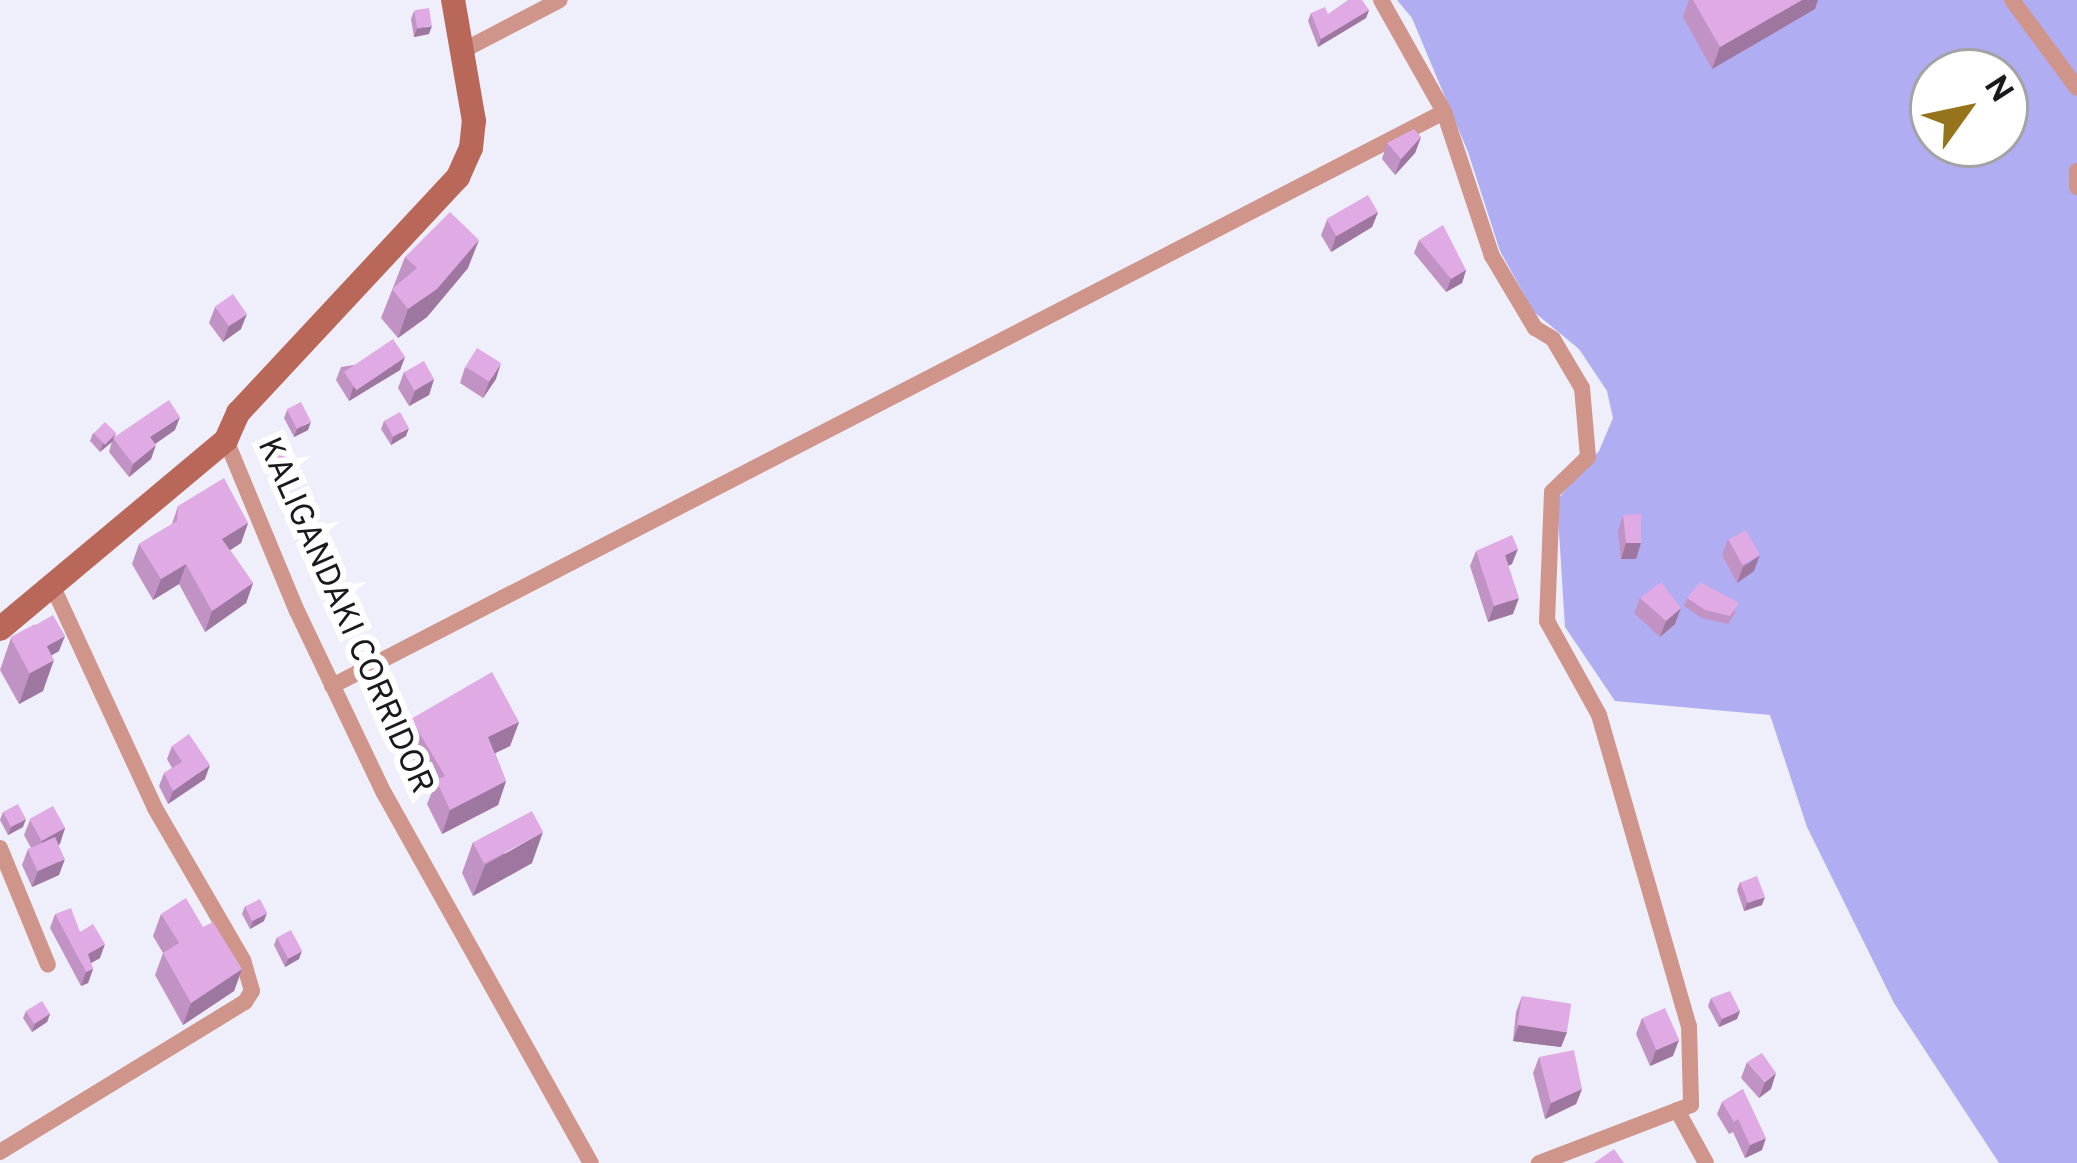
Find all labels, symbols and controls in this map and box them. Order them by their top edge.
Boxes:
north arrow [1909,48,2029,168]
text: N [1973,69,2021,111]
street label: KALIGANDAKI CORRIDOR [246,433,440,801]

